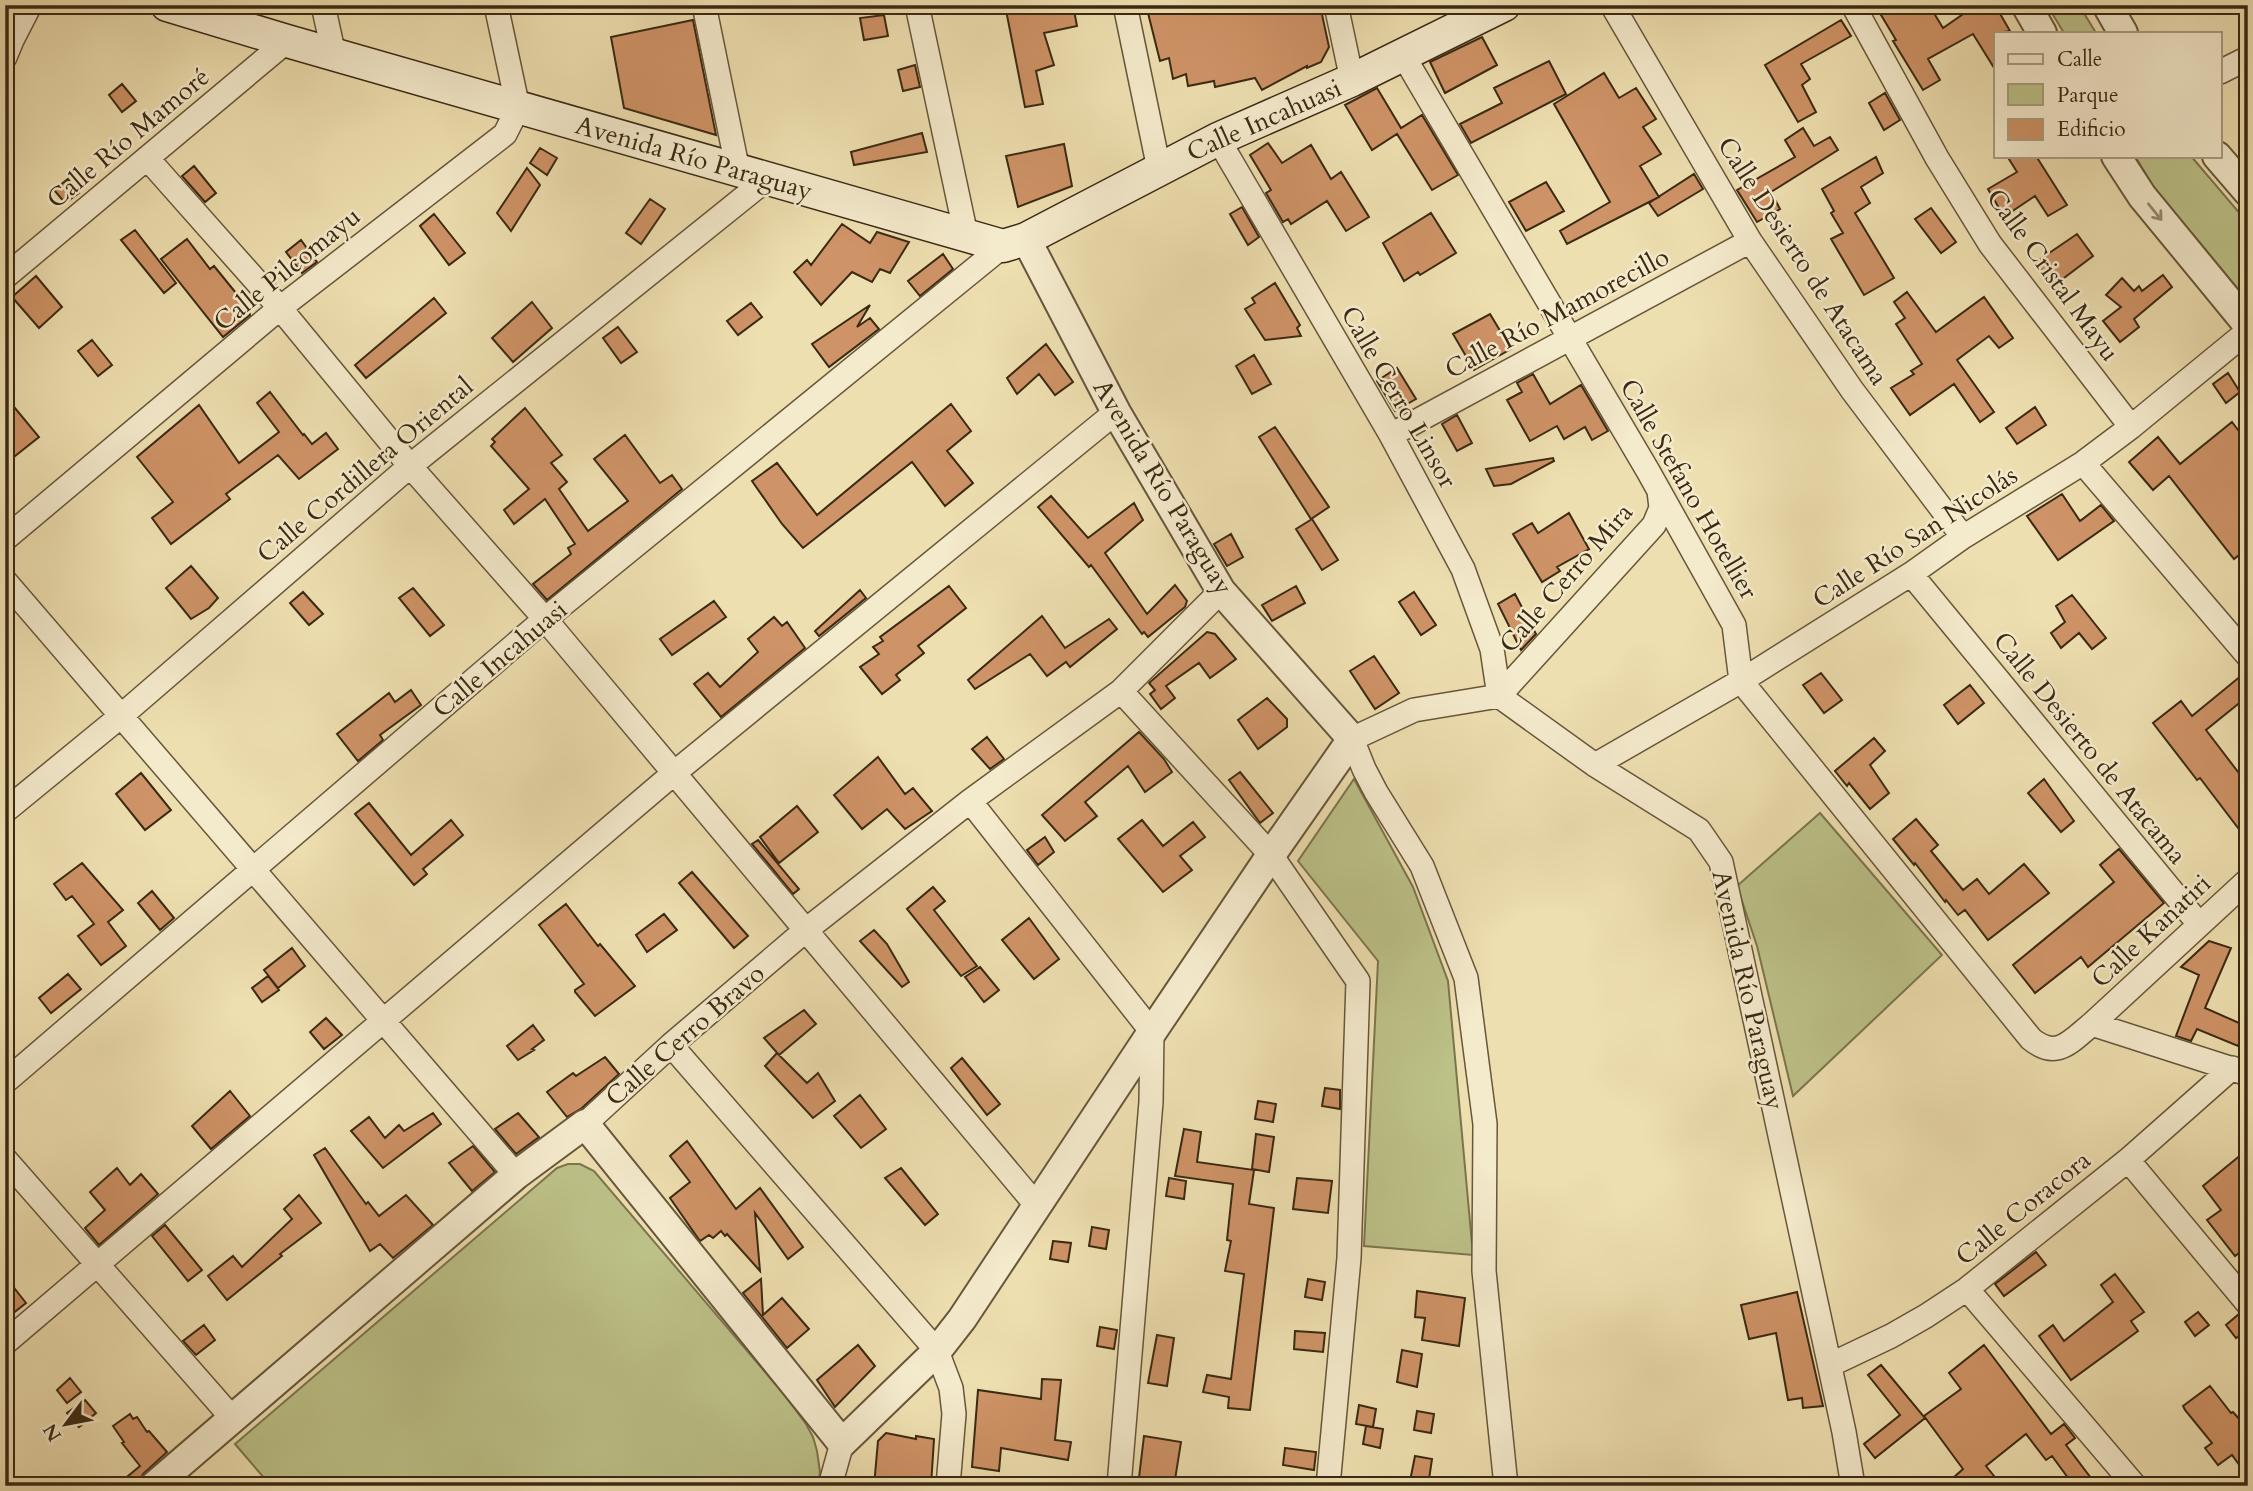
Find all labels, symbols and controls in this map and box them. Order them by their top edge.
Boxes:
legend [1994,32,2222,158]
text: Calle [2057,45,2102,74]
street label: Calle Río Mamoré [39,59,217,217]
street label: Calle Incahuasi [1181,70,1347,170]
text: Parque [2057,81,2118,110]
street label: Avenida Río Paraguay [571,107,817,209]
text: Edificio [2057,115,2126,144]
street label: Calle Desierto de Atacama [1709,130,1897,392]
street label: Calle Cristal Mayu [1979,182,2127,368]
street label: Calle Pilcomayu [206,199,368,339]
one-way arrow [2147,202,2162,220]
street label: Calle Río Mamorecillo [1439,239,1675,387]
street label: Calle Cerro Linsor [1333,300,1466,495]
street label: Calle Cordillera Oriental [249,369,481,571]
street label: Avenida Río Paraguay [1085,373,1241,601]
street label: Calle Stefano Hotellier [1612,373,1767,606]
street label: Calle Río San Nicolás [1806,458,2024,616]
street label: Calle Cerro Mira [1491,496,1641,660]
street label: Calle Incahuasi [425,592,575,726]
street label: Calle Desierto de Atacama [1985,624,2195,872]
street label: Calle Kanatiri [2083,866,2219,996]
street label: Avenida Río Paraguay [1703,867,1793,1114]
street label: Calle Cerro Bravo [598,956,772,1114]
street label: Calle Coracora [1948,1143,2098,1273]
north arrow [32,1390,102,1460]
text: N [37,1418,68,1446]

